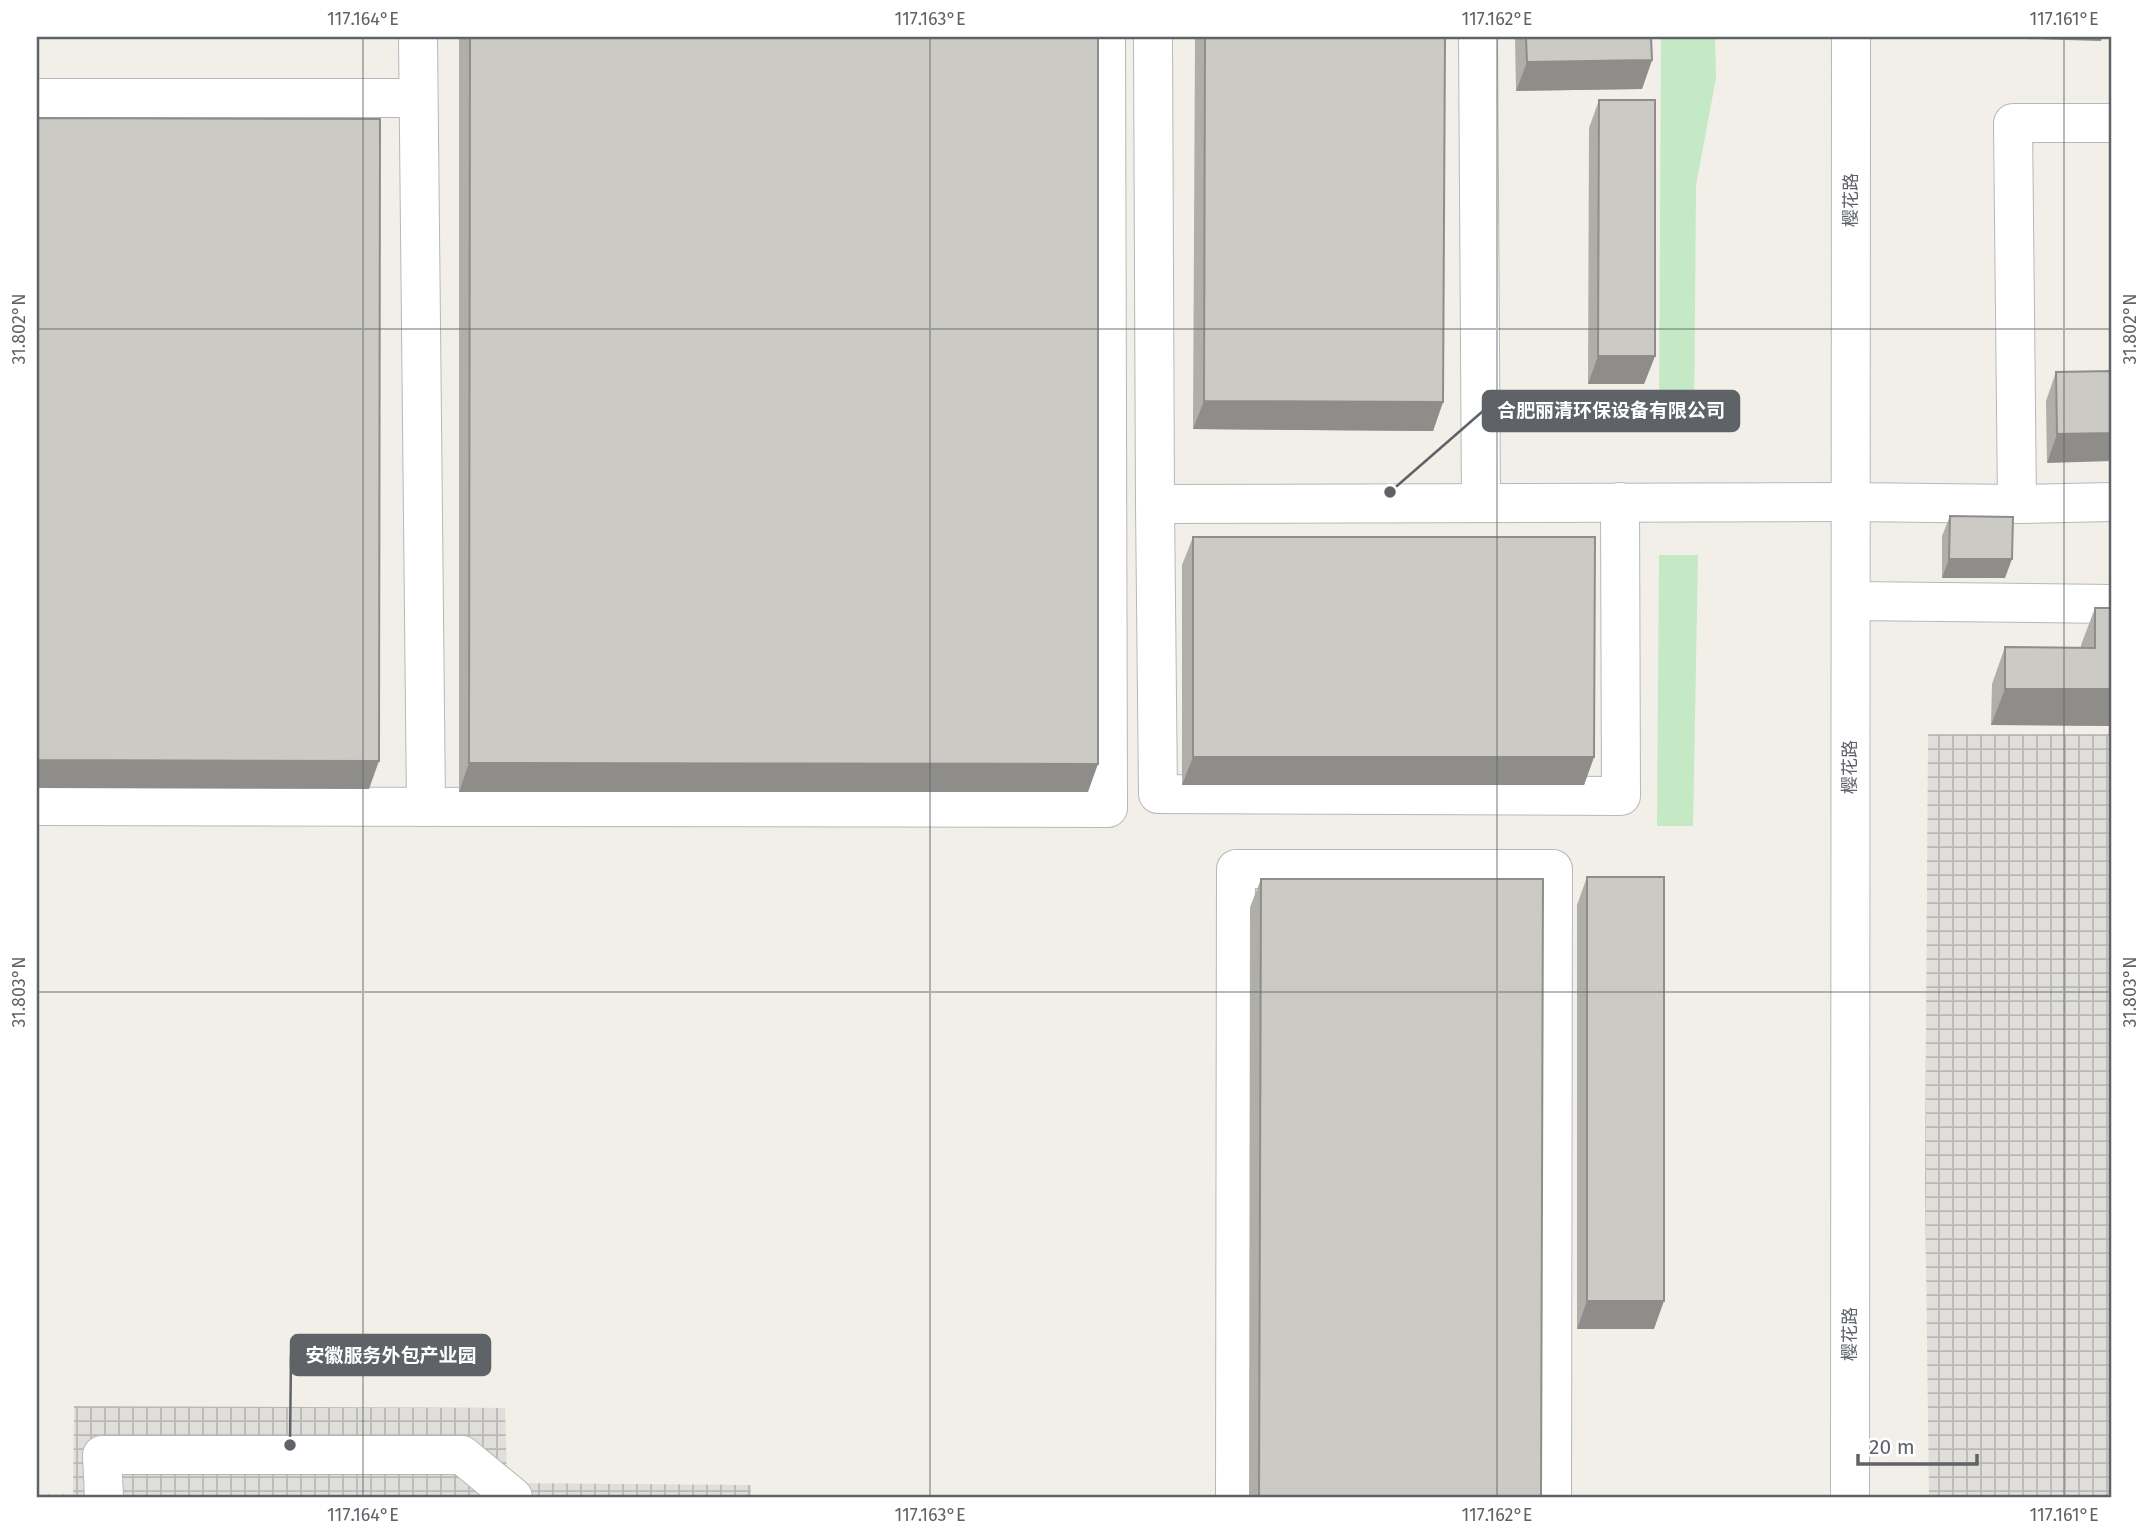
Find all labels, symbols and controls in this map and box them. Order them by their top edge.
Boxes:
text: 117.164°E [327,8,399,30]
text: 117.163°E [894,8,966,30]
text: 117.162°E [1462,8,1532,30]
text: 117.161°E [2029,8,2099,30]
street label: 樱花路 [1840,173,1862,227]
text: 31.802°N [8,293,30,365]
text: 31.802°N [2119,293,2141,365]
callout: 合肥丽清环保设备有限公司 [1483,391,1739,431]
text: 合肥丽清环保设备有限公司 [1497,399,1725,422]
street label: 樱花路 [1839,740,1861,794]
text: 31.803°N [8,956,30,1028]
text: 31.803°N [2119,956,2141,1028]
street label: 樱花路 [1839,1307,1861,1361]
callout: 安徽服务外包产业园 [291,1335,490,1375]
text: 安徽服务外包产业园 [305,1344,477,1367]
scale bar [1858,1422,1978,1466]
text: 20 m [1869,1434,1915,1460]
text: 117.164°E [327,1504,399,1526]
text: 117.163°E [894,1504,966,1526]
text: 117.162°E [1462,1504,1532,1526]
text: 117.161°E [2029,1504,2099,1526]

